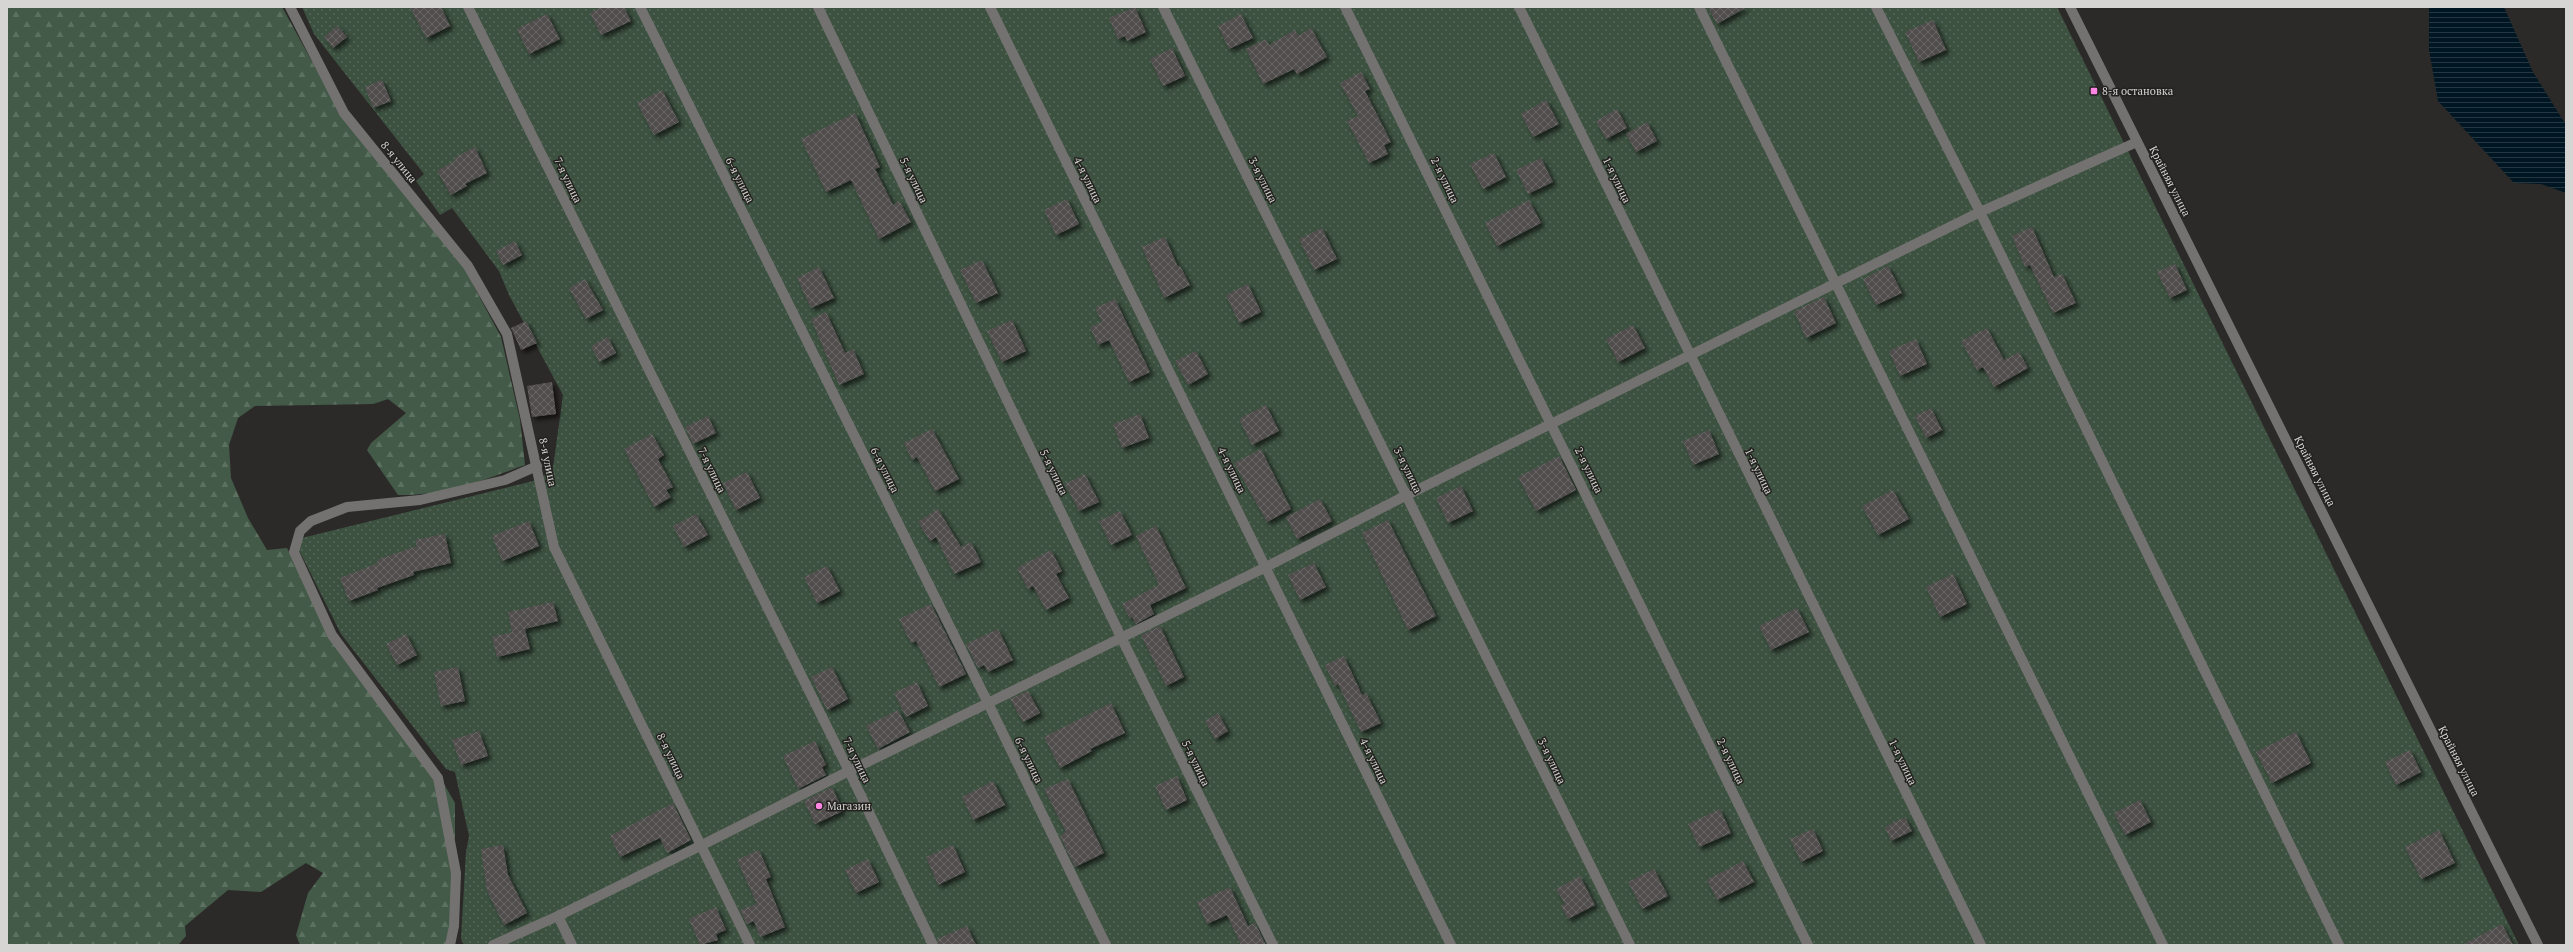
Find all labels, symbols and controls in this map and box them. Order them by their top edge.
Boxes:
place label: 8-я остановка [2102,84,2174,98]
marker: 8-я остановка [2089,86,2099,96]
street label: 8-я улица [378,138,420,186]
street label: Крайняя улица [2146,144,2194,219]
street label: 7-я улица [551,155,585,205]
street label: 6-я улица [723,155,758,206]
street label: 5-я улица [897,155,931,206]
street label: 4-я улица [1071,155,1105,206]
street label: 3-я улица [1246,155,1281,206]
street label: 2-я улица [1428,155,1462,206]
street label: 1-я улица [1600,155,1634,206]
street label: Крайняя улица [2291,434,2339,509]
street label: 8-я улица [536,436,560,488]
street label: 7-я улица [695,445,729,495]
street label: 6-я улица [868,445,903,496]
street label: 4-я улица [1215,445,1249,496]
street label: 3-я улица [1391,445,1425,496]
street label: 2-я улица [1572,445,1606,496]
street label: 1-я улица [1742,446,1776,497]
street label: 5-я улица [1037,447,1071,498]
street label: Крайняя улица [2435,724,2483,799]
street label: 8-я улица [654,731,688,782]
street label: 7-я улица [840,735,874,785]
street label: 6-я улица [1012,735,1046,786]
street label: 4-я улица [1357,736,1391,787]
street label: 3-я улица [1535,736,1569,787]
street label: 2-я улица [1714,736,1748,787]
street label: 1-я улица [1886,737,1920,788]
street label: 5-я улица [1179,738,1213,789]
place label: Магазин [827,799,871,813]
marker: Магазин [814,801,824,811]

